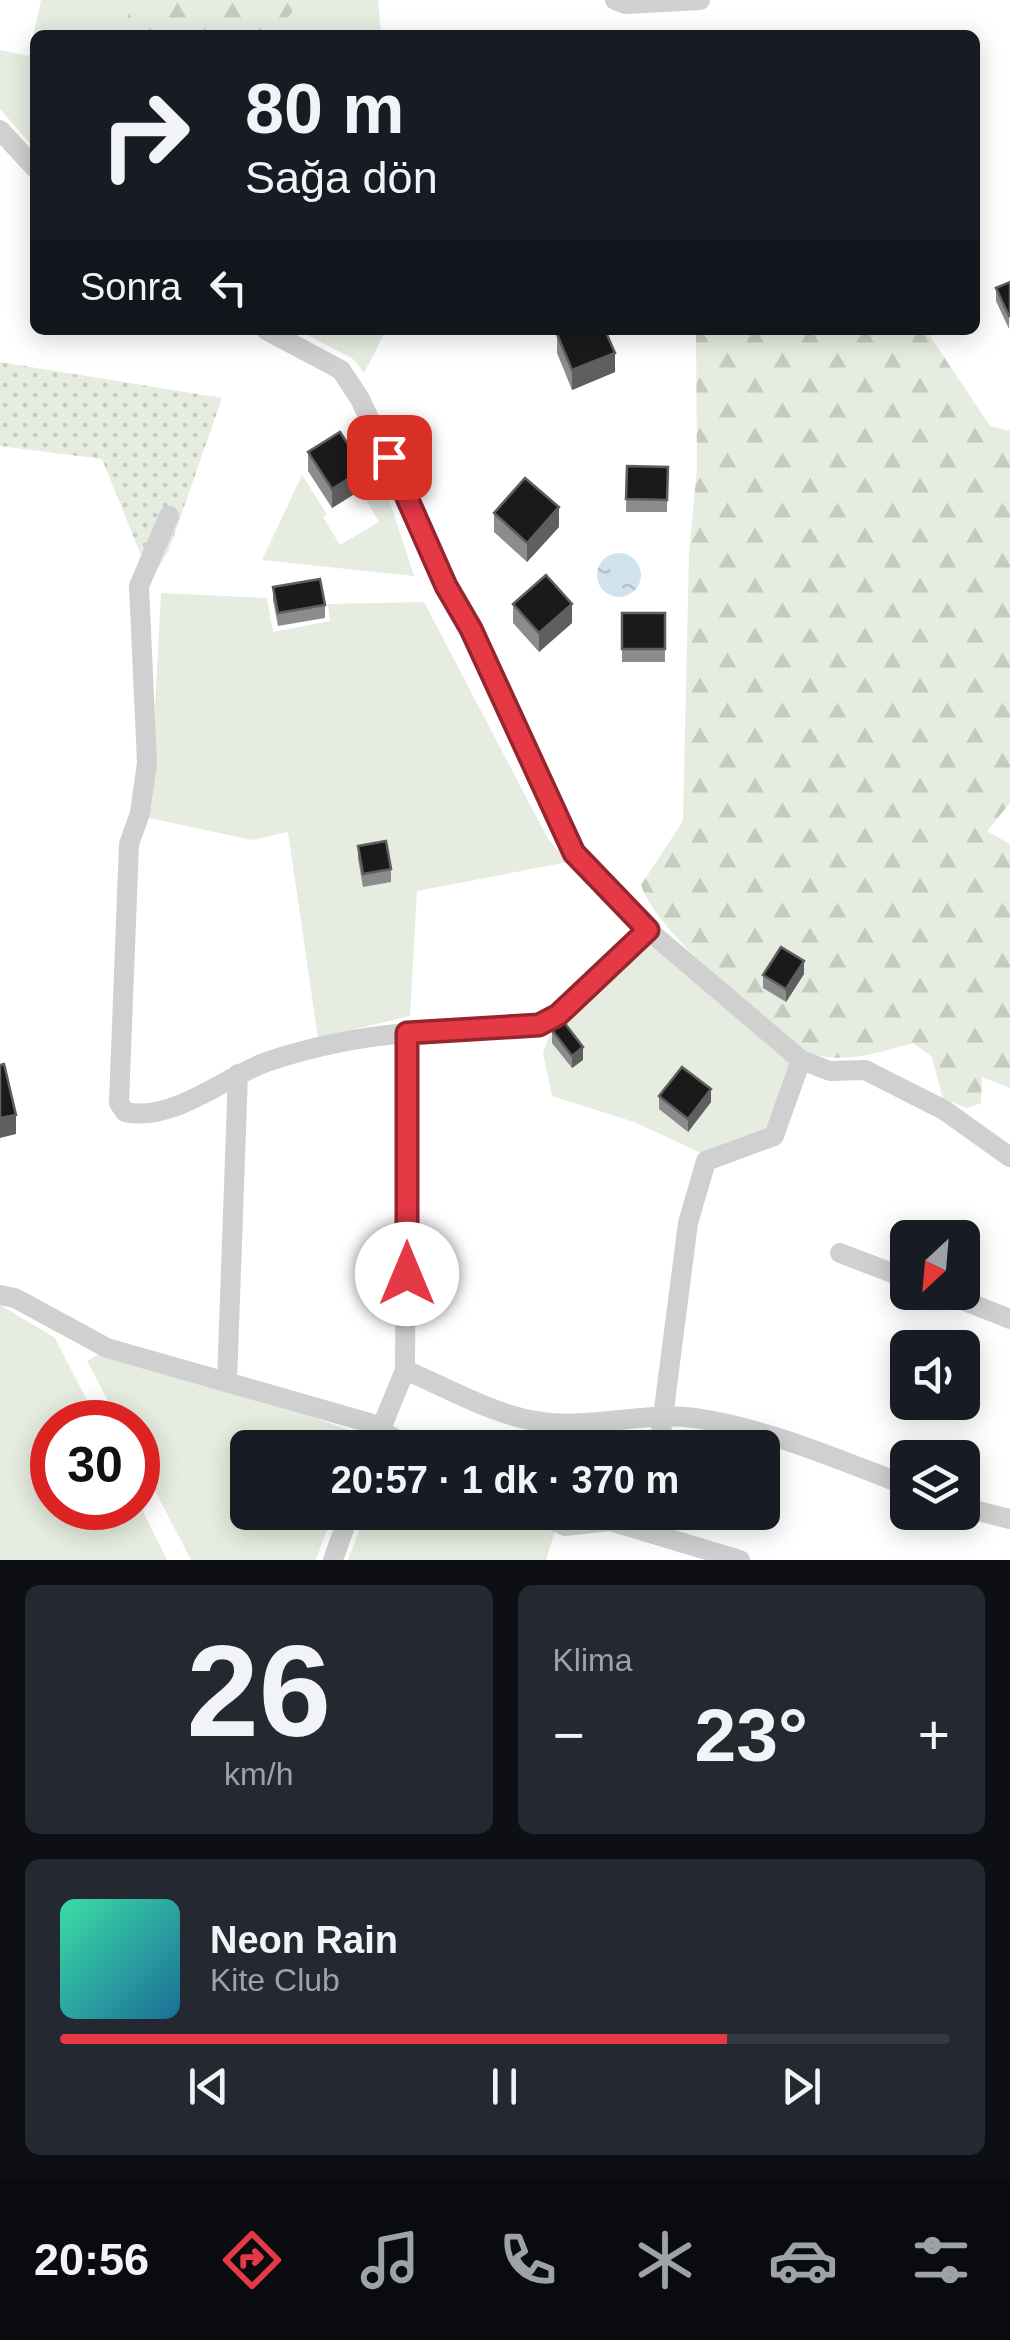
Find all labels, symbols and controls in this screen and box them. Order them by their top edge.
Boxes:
icon: right [80,70,210,200]
text: 80 m [245,70,405,148]
text: Sağa dön [245,152,438,203]
icon: left [201,260,256,315]
text: Sonra [80,266,181,308]
pin [347,415,432,500]
icon: arrive [362,430,417,485]
north arrow [890,1220,980,1310]
map controls [890,1220,980,1530]
position arrow [355,1222,459,1326]
button: sound [890,1330,980,1420]
speed limit sign: 30 [30,1400,160,1530]
button: layers [890,1440,980,1530]
text: 20:57 · 1 dk · 370 m [331,1459,679,1501]
text: 26 [186,1618,331,1764]
text: Klima [553,1642,633,1678]
text: 23° [695,1693,808,1777]
text: − [553,1704,585,1766]
text: + [918,1704,950,1766]
text: km/h [224,1756,293,1792]
text: Neon Rain [210,1919,398,1961]
text: Kite Club [210,1962,340,1998]
icon: previous [181,2059,236,2114]
icon: pause [477,2059,532,2114]
icon: next [774,2059,829,2114]
icon: directions [217,2225,287,2295]
icon: music [355,2225,425,2295]
icon: phone [493,2225,563,2295]
icon: climate [630,2225,700,2295]
icon: car [768,2225,838,2295]
icon: filters [906,2225,976,2295]
text: 20:56 [34,2234,149,2285]

